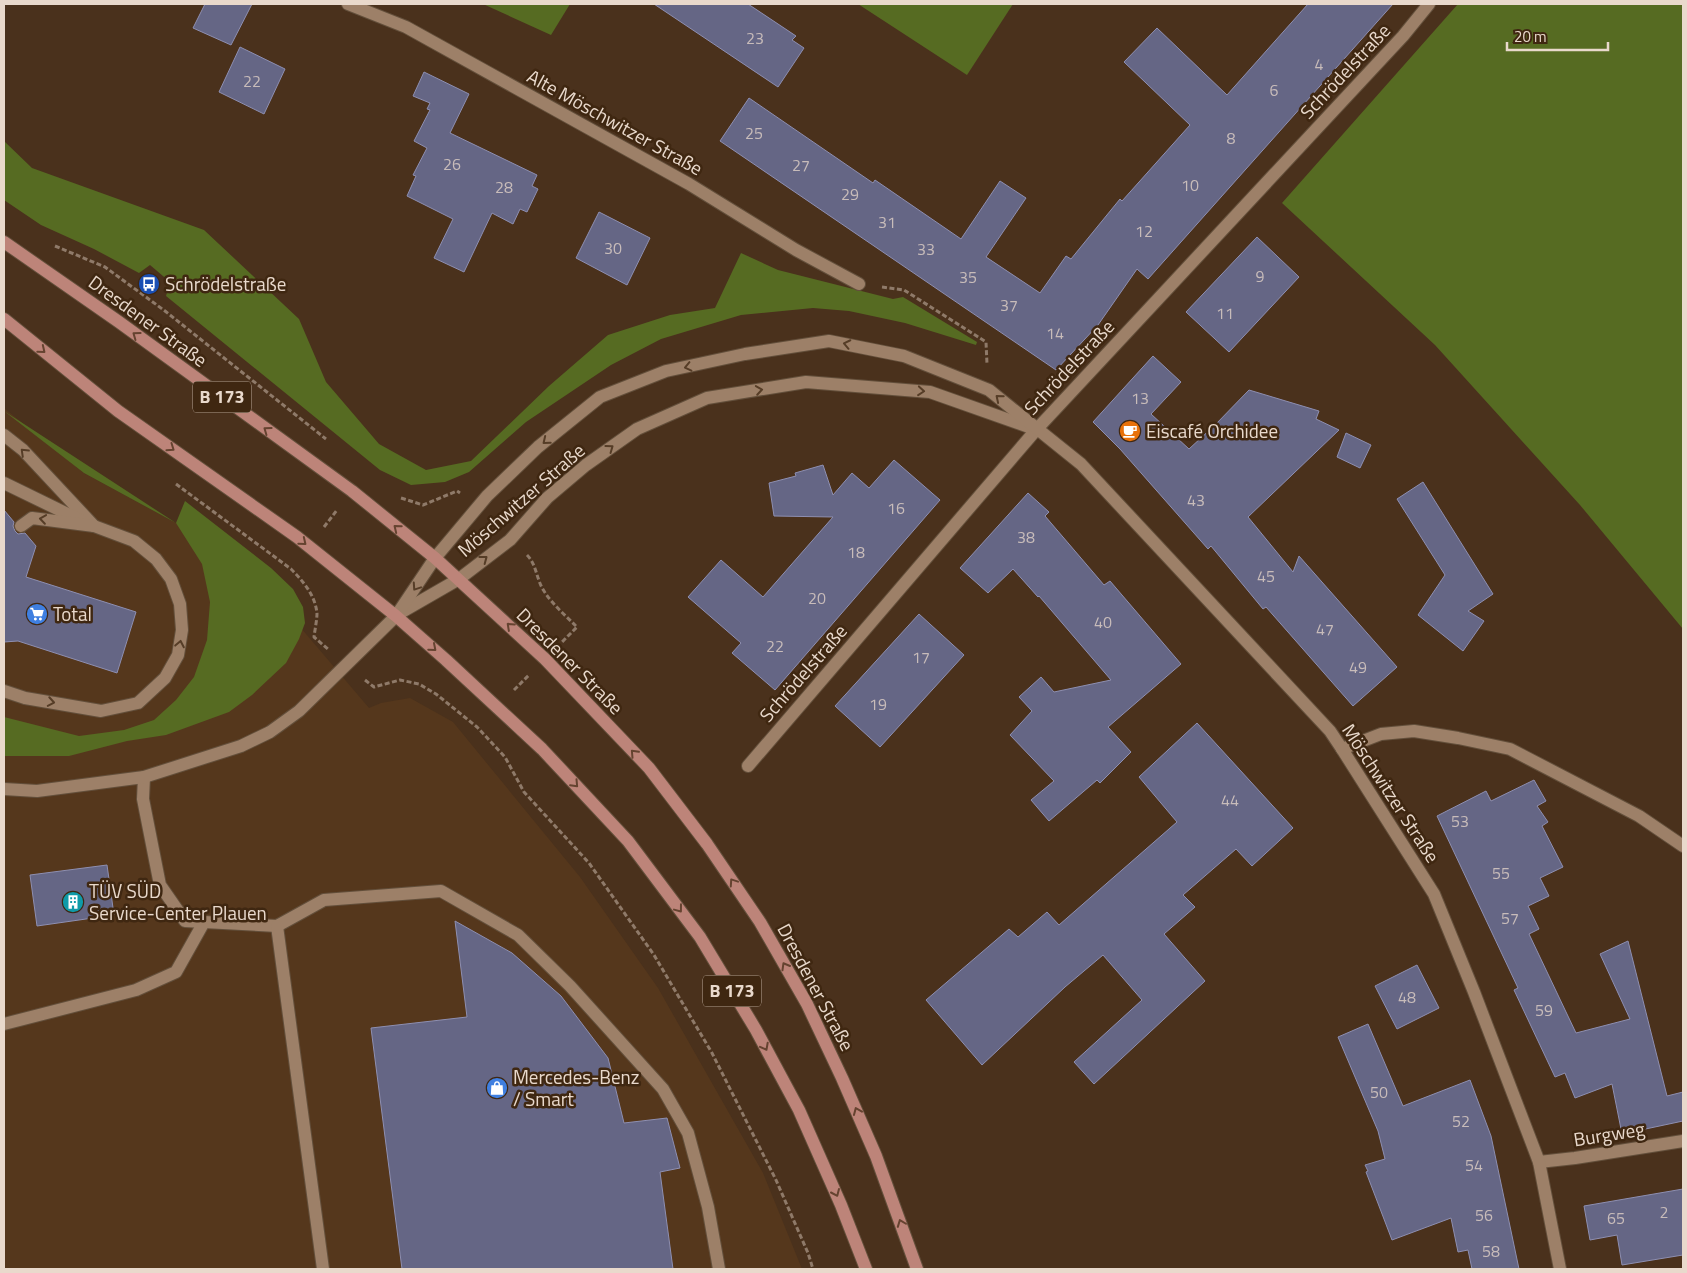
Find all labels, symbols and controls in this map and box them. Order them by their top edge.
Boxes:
street label: Schrödelstraße [1293,16,1397,125]
scale bar [1507,20,1608,52]
text: 20 m [1514,25,1547,48]
house number: 23 [746,26,764,50]
house number: 4 [1315,52,1324,76]
street label: Alte Möschwitzer Straße [522,61,708,182]
house number: 22 [243,69,261,93]
house number: 6 [1270,78,1279,102]
house number: 25 [745,121,763,145]
house number: 8 [1227,126,1236,150]
house number: 26 [443,152,461,176]
house number: 27 [792,153,810,177]
house number: 10 [1181,173,1199,197]
house number: 28 [495,175,513,199]
house number: 29 [841,182,859,206]
house number: 31 [878,210,896,234]
house number: 12 [1135,219,1153,243]
house number: 30 [604,236,622,260]
house number: 33 [917,237,935,261]
house number: 9 [1256,264,1265,288]
house number: 35 [959,265,977,289]
street label: Dresdener Straße [83,268,214,374]
place label: Schrödelstraße [165,269,286,298]
bus stop icon: Schrödelstraße [137,272,161,296]
house number: 37 [1000,293,1018,317]
house number: 11 [1216,301,1234,325]
street label: Schrödelstraße [1017,312,1121,421]
house number: 14 [1046,321,1064,345]
one-way arrow [132,332,142,341]
one-way arrow [843,340,852,350]
one-way arrow [36,344,45,352]
one-way arrow [683,361,692,372]
road number: B 173 [193,382,251,412]
one-way arrow [755,385,763,395]
one-way arrow [917,385,925,396]
house number: 13 [1131,386,1149,410]
one-way arrow [996,396,1005,404]
place label: Eiscafé Orchidee [1146,416,1278,445]
cafe icon: Eiscafé Orchidee [1118,419,1142,443]
one-way arrow [263,427,273,436]
one-way arrow [542,435,551,444]
street label: Möschwitzer Straße [450,436,591,563]
one-way arrow [165,442,175,451]
one-way arrow [604,445,614,454]
one-way arrow [21,449,30,458]
house number: 43 [1187,488,1205,512]
house number: 16 [887,496,905,520]
one-way arrow [38,515,47,525]
one-way arrow [394,524,403,533]
house number: 38 [1017,525,1035,549]
one-way arrow [297,537,306,545]
house number: 18 [847,540,865,564]
one-way arrow [478,557,487,565]
house number: 45 [1257,564,1275,588]
one-way arrow [413,581,422,591]
house number: 20 [808,586,826,610]
place label: Total [53,599,92,628]
street label: Dresdener Straße [510,601,630,721]
supermarket icon: Total [25,602,49,626]
house number: 40 [1094,610,1112,634]
street label: Schrödelstraße [752,617,853,728]
house number: 47 [1316,617,1334,641]
one-way arrow [506,622,515,631]
house number: 22 [766,634,784,658]
one-way arrow [174,640,184,649]
one-way arrow [427,642,436,651]
house number: 17 [912,645,930,669]
house number: 49 [1349,655,1367,679]
house number: 19 [869,692,887,716]
one-way arrow [47,697,55,707]
street label: Möschwitzer Straße [1335,717,1447,868]
one-way arrow [631,750,640,759]
one-way arrow [569,779,578,788]
house number: 44 [1221,788,1239,812]
house number: 53 [1451,809,1469,833]
house number: 55 [1492,861,1510,885]
place label: TÜV SÜD Service-Center Plauen [89,876,267,927]
one-way arrow [730,878,739,888]
building icon: TÜV SÜD Service-Center Plauen [61,890,85,914]
one-way arrow [673,903,682,913]
house number: 57 [1501,906,1519,930]
street label: Dresdener Straße [771,918,862,1056]
one-way arrow [781,962,791,971]
road number: B 173 [703,976,761,1006]
house number: 48 [1398,985,1416,1009]
house number: 59 [1535,998,1553,1022]
one-way arrow [759,1041,769,1050]
place label: Mercedes-Benz / Smart [513,1062,639,1113]
shop icon: Mercedes-Benz / Smart [485,1076,509,1100]
house number: 50 [1370,1080,1388,1104]
one-way arrow [852,1107,863,1116]
house number: 52 [1452,1109,1470,1133]
street label: Burgweg [1571,1114,1647,1153]
house number: 54 [1465,1153,1483,1177]
one-way arrow [829,1188,840,1197]
house number: 2 [1660,1200,1668,1224]
house number: 56 [1475,1203,1493,1227]
house number: 65 [1607,1206,1625,1230]
one-way arrow [897,1219,907,1228]
house number: 58 [1482,1239,1500,1263]

